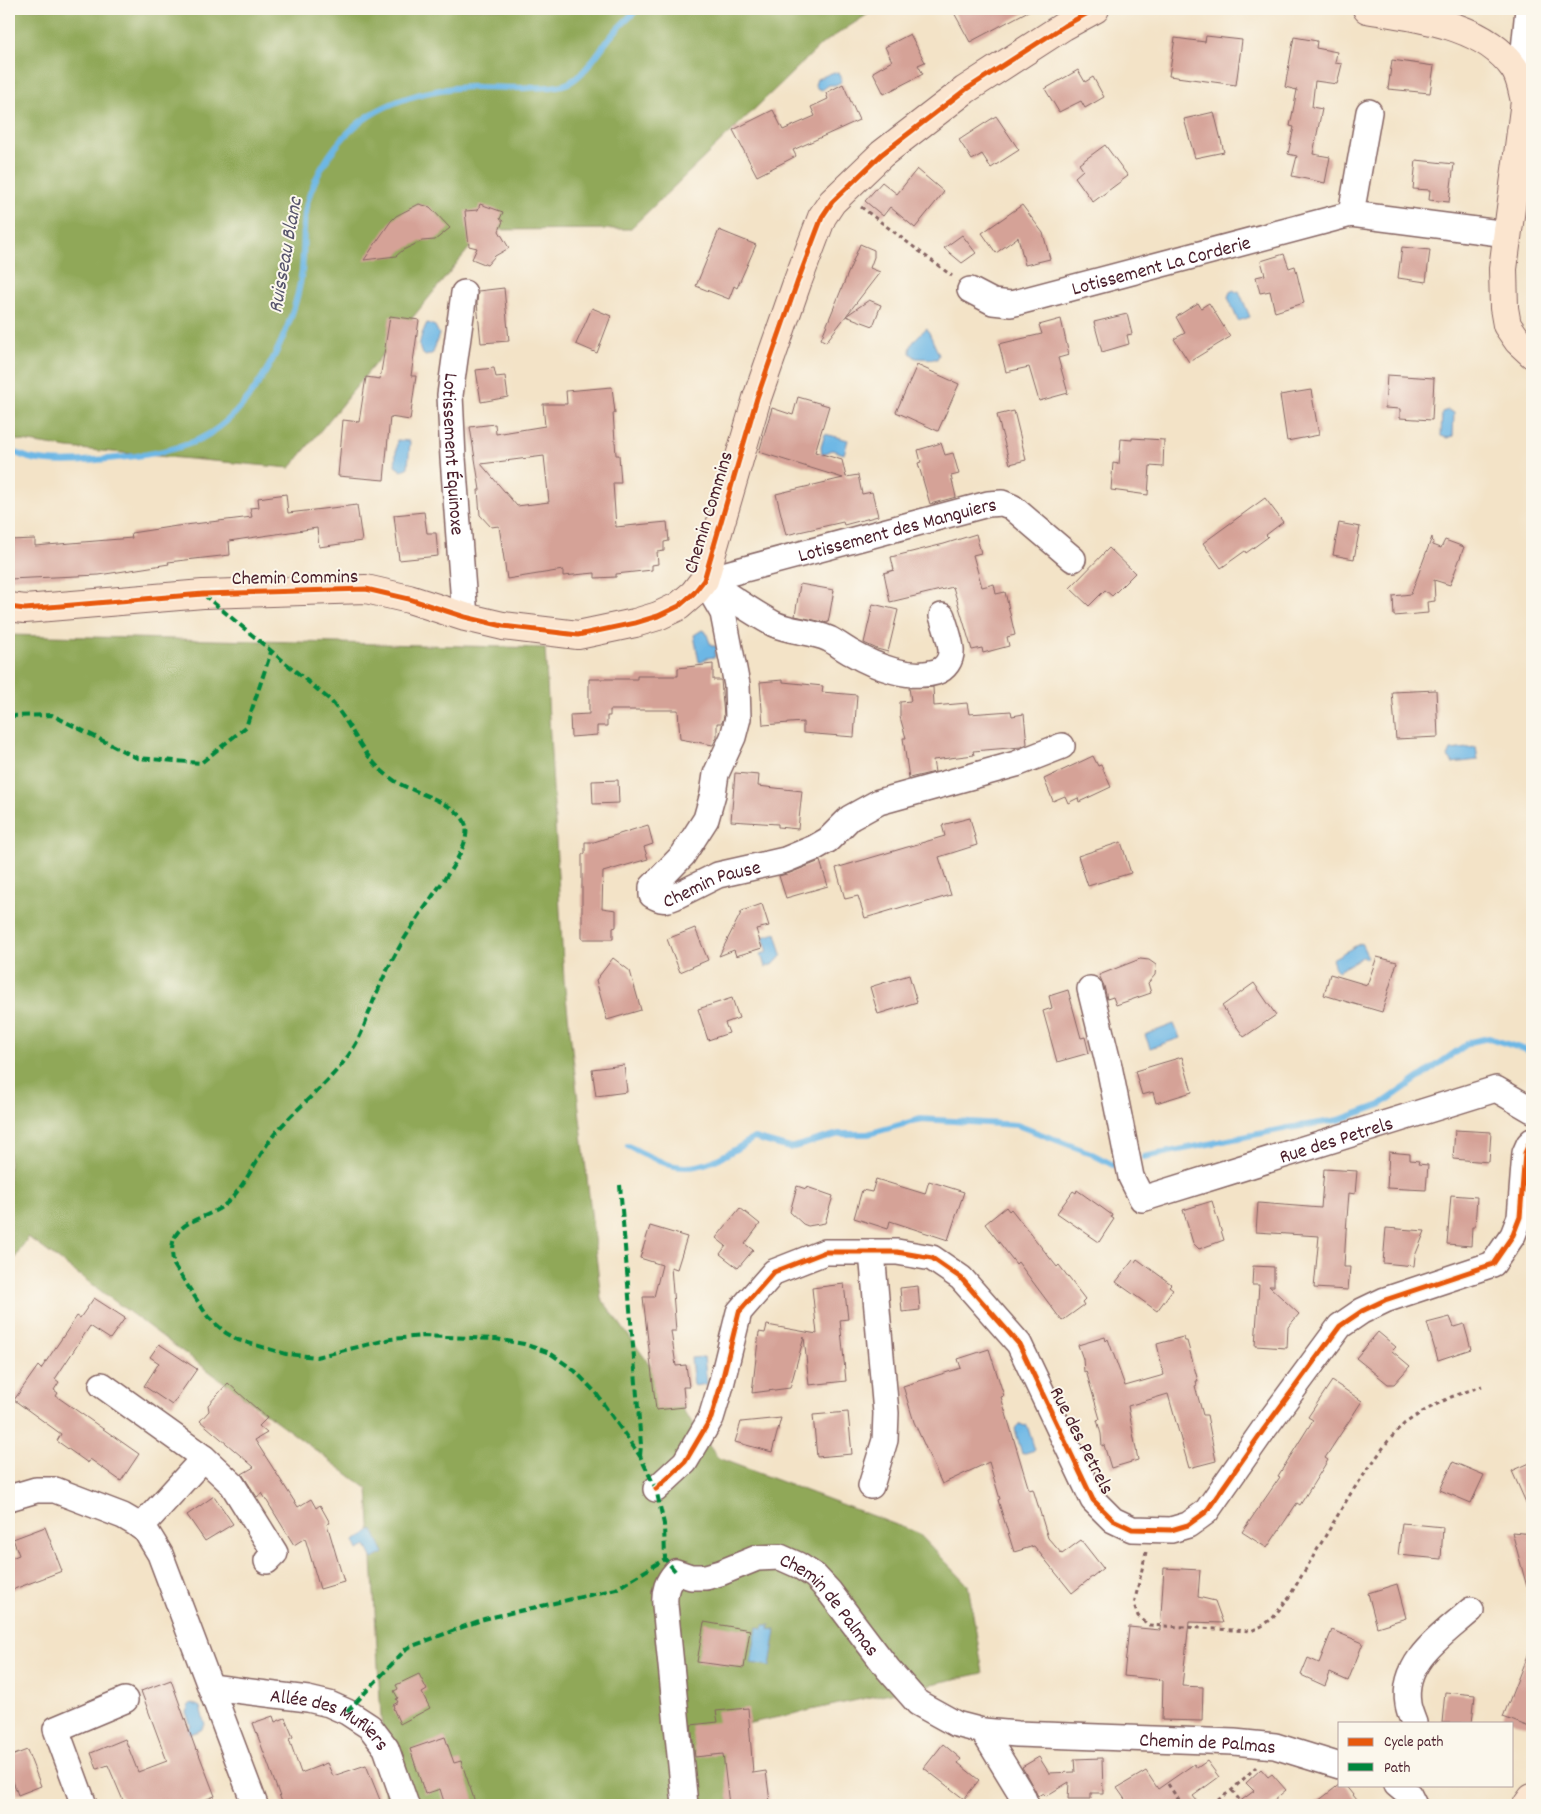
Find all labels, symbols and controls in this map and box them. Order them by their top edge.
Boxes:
water label: Ruisseau Blanc [262,194,312,316]
street label: Lotissement La Corderie [1069,230,1254,304]
street label: Lotissement Équinoxe [433,371,470,536]
street label: Chemin Commins [678,448,742,578]
street label: Lotissement des Manguiers [795,492,998,571]
street label: Chemin Commins [231,564,359,594]
street label: Chemin Pause [661,855,764,917]
street label: Rue des Petrels [1276,1111,1397,1172]
street label: Rue des Petrels [1041,1383,1119,1500]
street label: Chemin de Palmas [774,1548,885,1663]
street label: Allée des Mufliers [268,1683,394,1758]
legend [1338,1722,1514,1786]
street label: Chemin de Palmas [1139,1728,1277,1763]
text: Cycle path [1384,1732,1444,1754]
text: Path [1384,1758,1410,1780]

